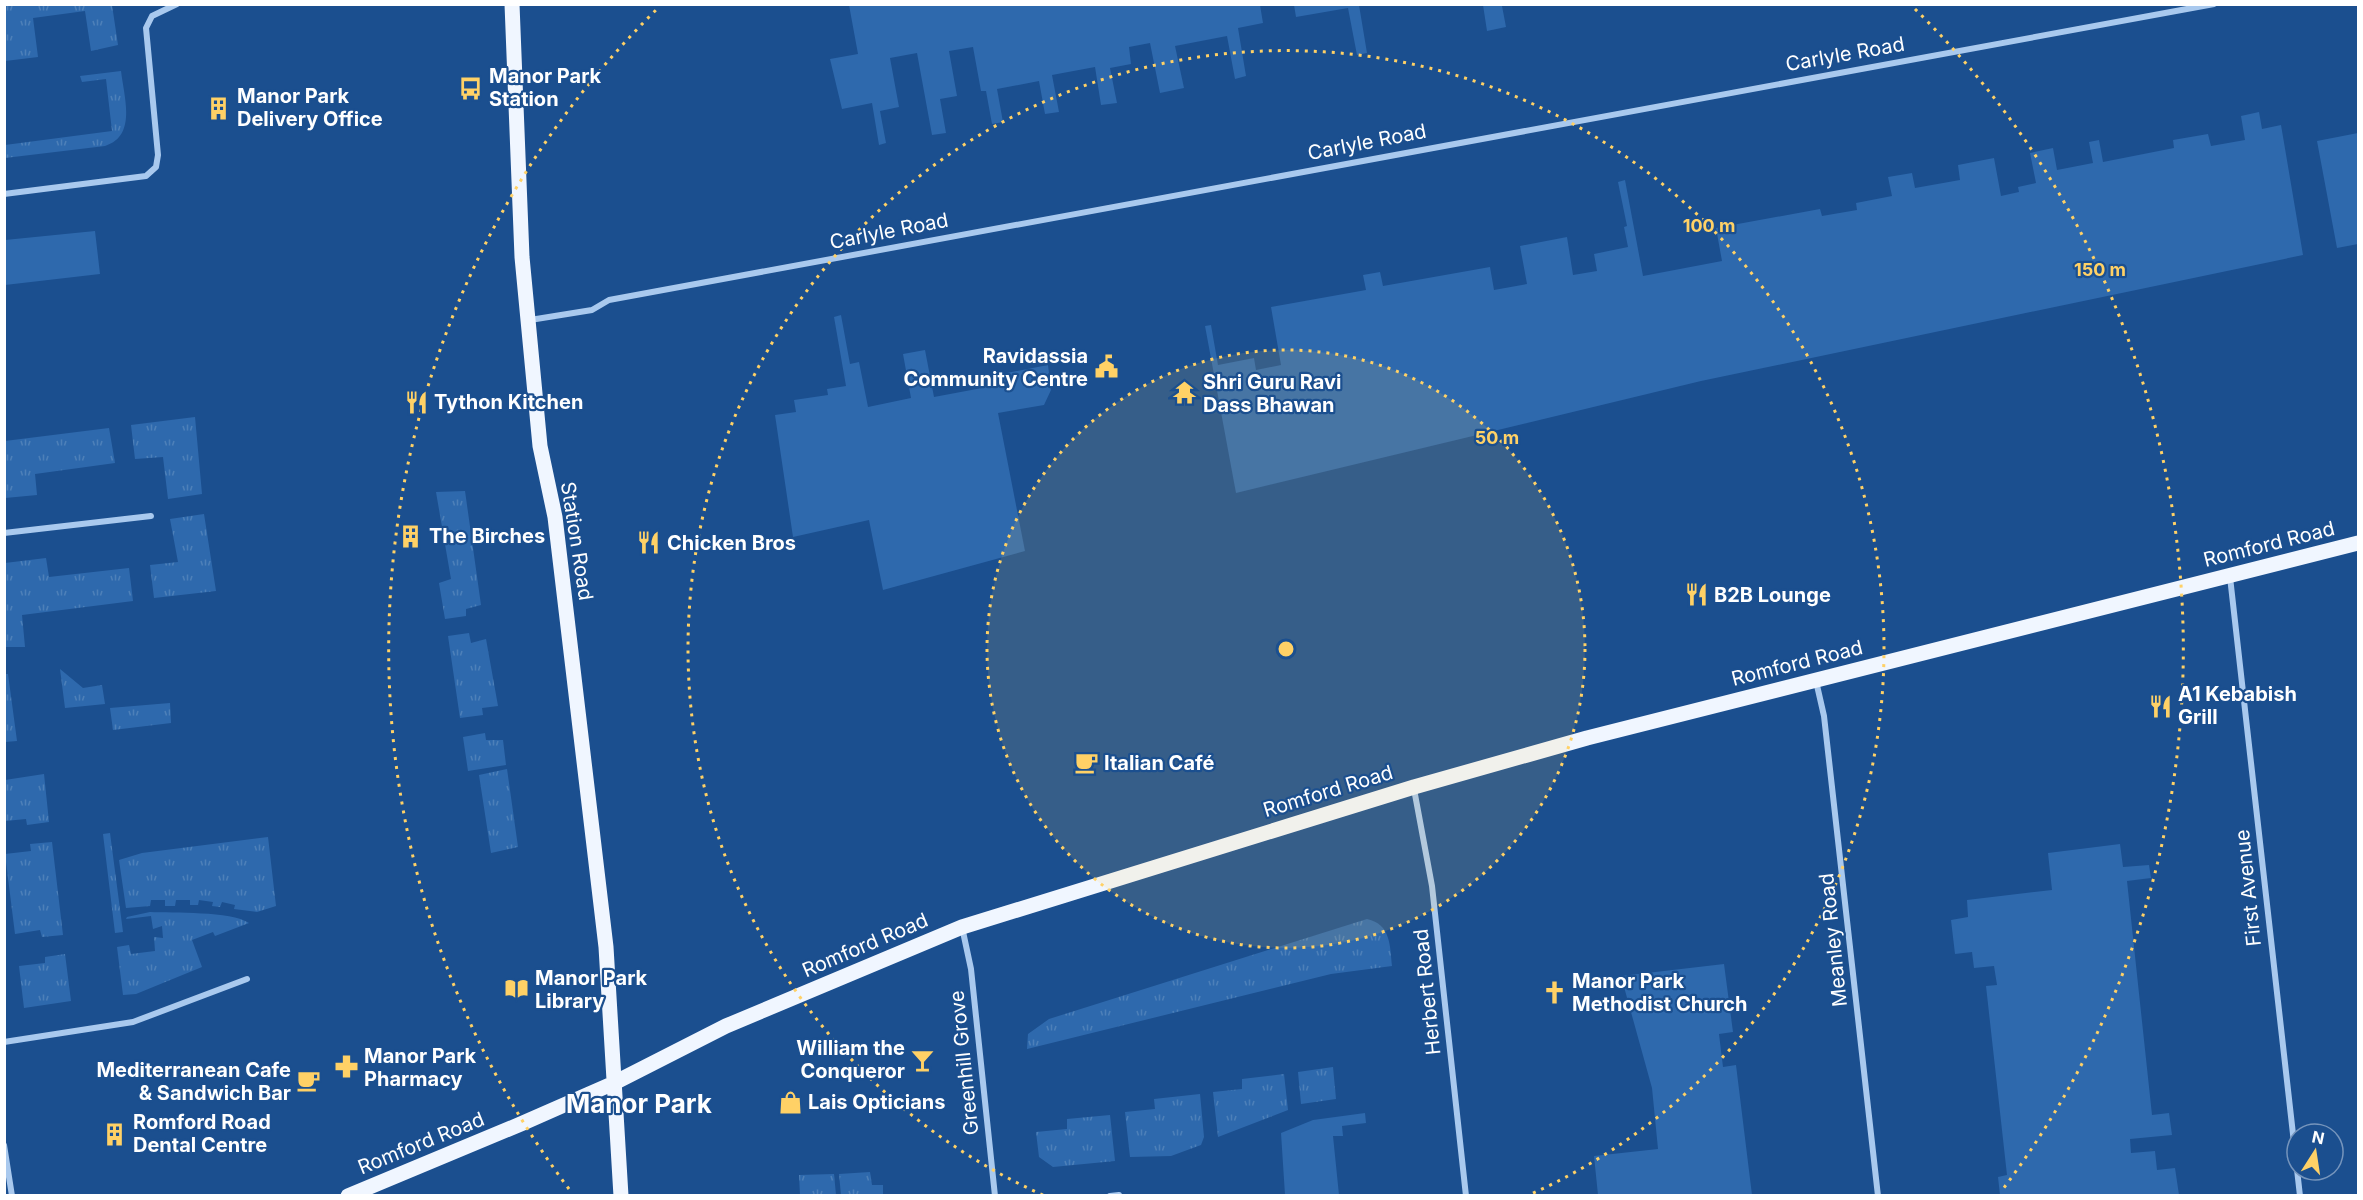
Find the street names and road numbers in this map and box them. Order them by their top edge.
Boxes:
street label: Carlyle Road [1784,32,1906,76]
street label: Carlyle Road [1306,119,1428,165]
street label: Carlyle Road [828,208,950,254]
street label: Station Road [556,480,598,602]
street label: Romford Road [2201,516,2337,572]
street label: Romford Road [1729,635,1865,691]
street label: Romford Road [1260,760,1396,822]
street label: First Avenue [2230,828,2266,948]
street label: Meanley Road [1814,872,1852,1008]
street label: Romford Road [799,908,931,982]
street label: Herbert Road [1408,928,1446,1056]
street label: Greenhill Grove [944,989,984,1137]
street label: Romford Road [354,1107,488,1179]

